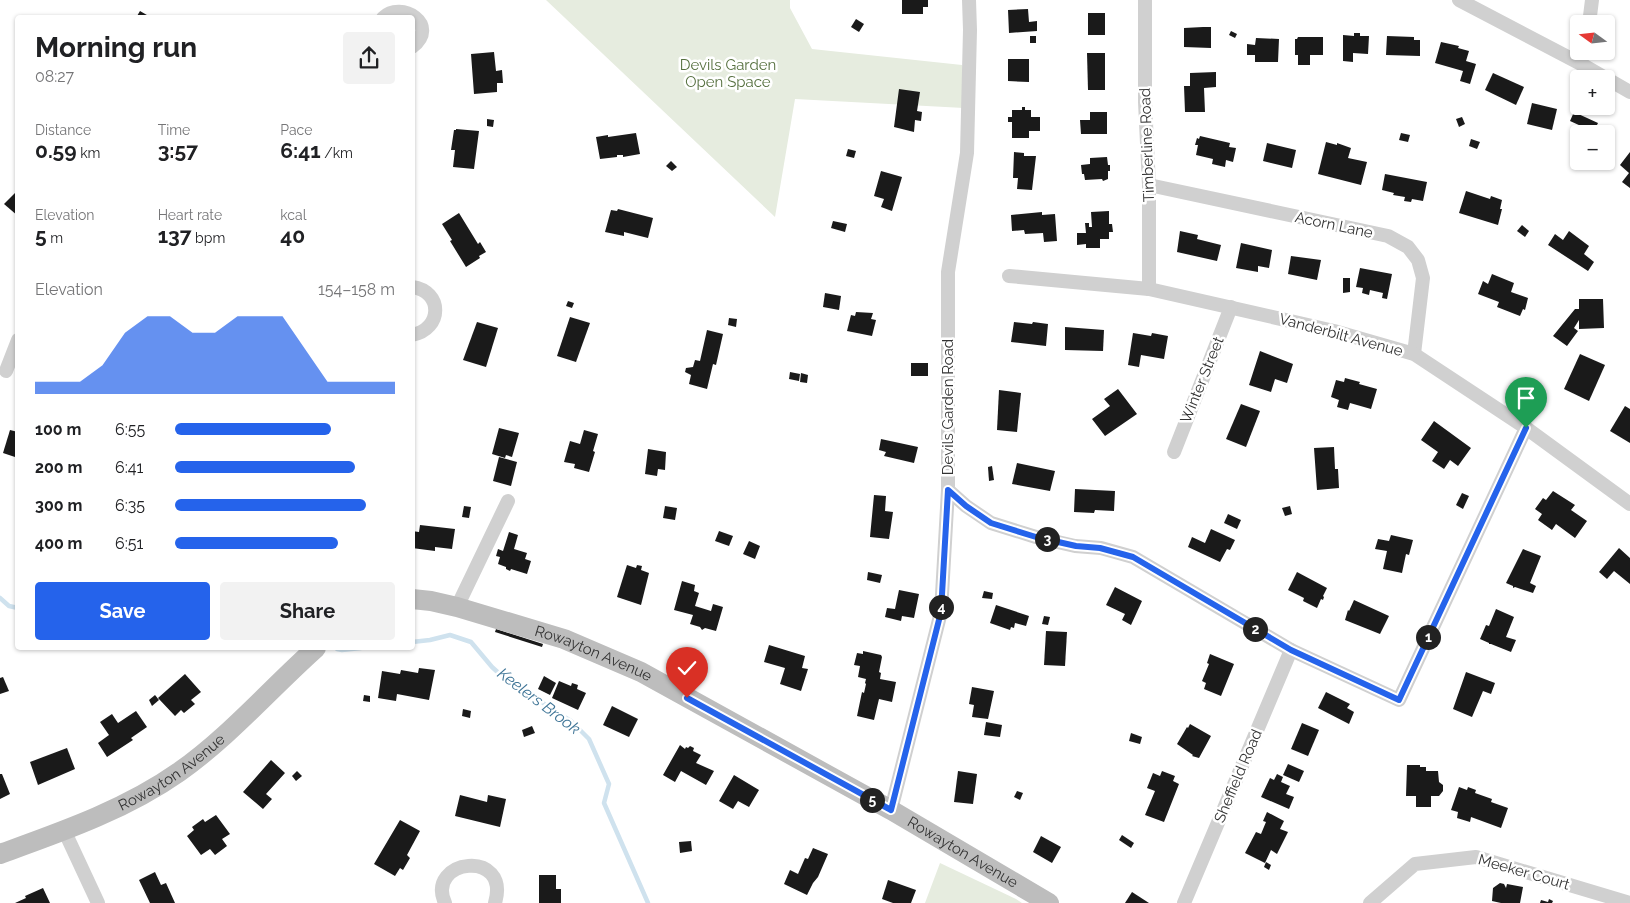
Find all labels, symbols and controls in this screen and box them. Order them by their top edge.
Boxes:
north arrow [1570,15,1615,60]
map controls [1570,15,1615,170]
text: Morning run [35,31,197,64]
button: share [343,32,395,84]
park label: Devils Garden Open Space [680,56,776,91]
text: 08:27 [35,67,74,86]
button: + [1570,70,1615,115]
street label: Timberline Road [1136,88,1158,202]
text: Distance [35,122,91,138]
text: Time [158,122,190,138]
text: Pace [280,122,312,138]
button: − [1570,125,1615,170]
text: 0.59 [35,138,77,163]
text: 3:57 [158,138,198,163]
text: 6:41 [280,138,321,163]
text: km [77,145,100,161]
text: /km [321,145,353,161]
text: Elevation [35,207,94,223]
text: Heart rate [158,207,222,223]
text: kcal [280,207,307,223]
street label: Acorn Lane [1293,208,1375,242]
text: 5 [35,223,47,248]
text: 137 [158,223,192,248]
text: 40 [280,223,305,248]
text: m [47,230,63,246]
text: bpm [192,230,225,246]
text: Elevation [35,280,103,299]
text: 154–158 m [318,280,395,299]
street label: Vanderbilt Avenue [1277,310,1405,360]
street label: Winter Street [1176,334,1228,426]
street label: Devils Garden Road [939,339,957,475]
pin [1505,377,1547,428]
icon: arrive [1512,384,1540,412]
text: 100 m [35,420,81,439]
text: 6:55 [115,420,145,439]
text: 200 m [35,458,82,477]
text: 6:41 [115,458,143,477]
text: 300 m [35,496,82,515]
text: 6:35 [115,496,145,515]
pin: 3 [1034,526,1060,552]
text: 3 [1044,531,1051,547]
text: 400 m [35,534,83,553]
text: 6:51 [115,534,143,553]
button: Save [35,582,210,640]
button: Share [220,582,395,640]
pin: 4 [928,594,954,620]
text: 4 [938,599,946,615]
pin: 2 [1242,616,1268,642]
text: 2 [1252,621,1259,637]
street label: Rowayton Avenue [533,622,655,685]
pin: 1 [1416,624,1440,650]
text: 1 [1425,629,1432,645]
pin [666,647,708,698]
icon: check [673,654,701,682]
water label: Keelers Brook [494,664,584,738]
street label: Sheffield Road [1210,727,1266,825]
street label: Rowayton Avenue [115,730,229,815]
pin: 5 [860,788,884,812]
text: 5 [869,792,876,808]
street label: Rowayton Avenue [904,813,1021,892]
street label: Meeker Court [1476,850,1572,894]

